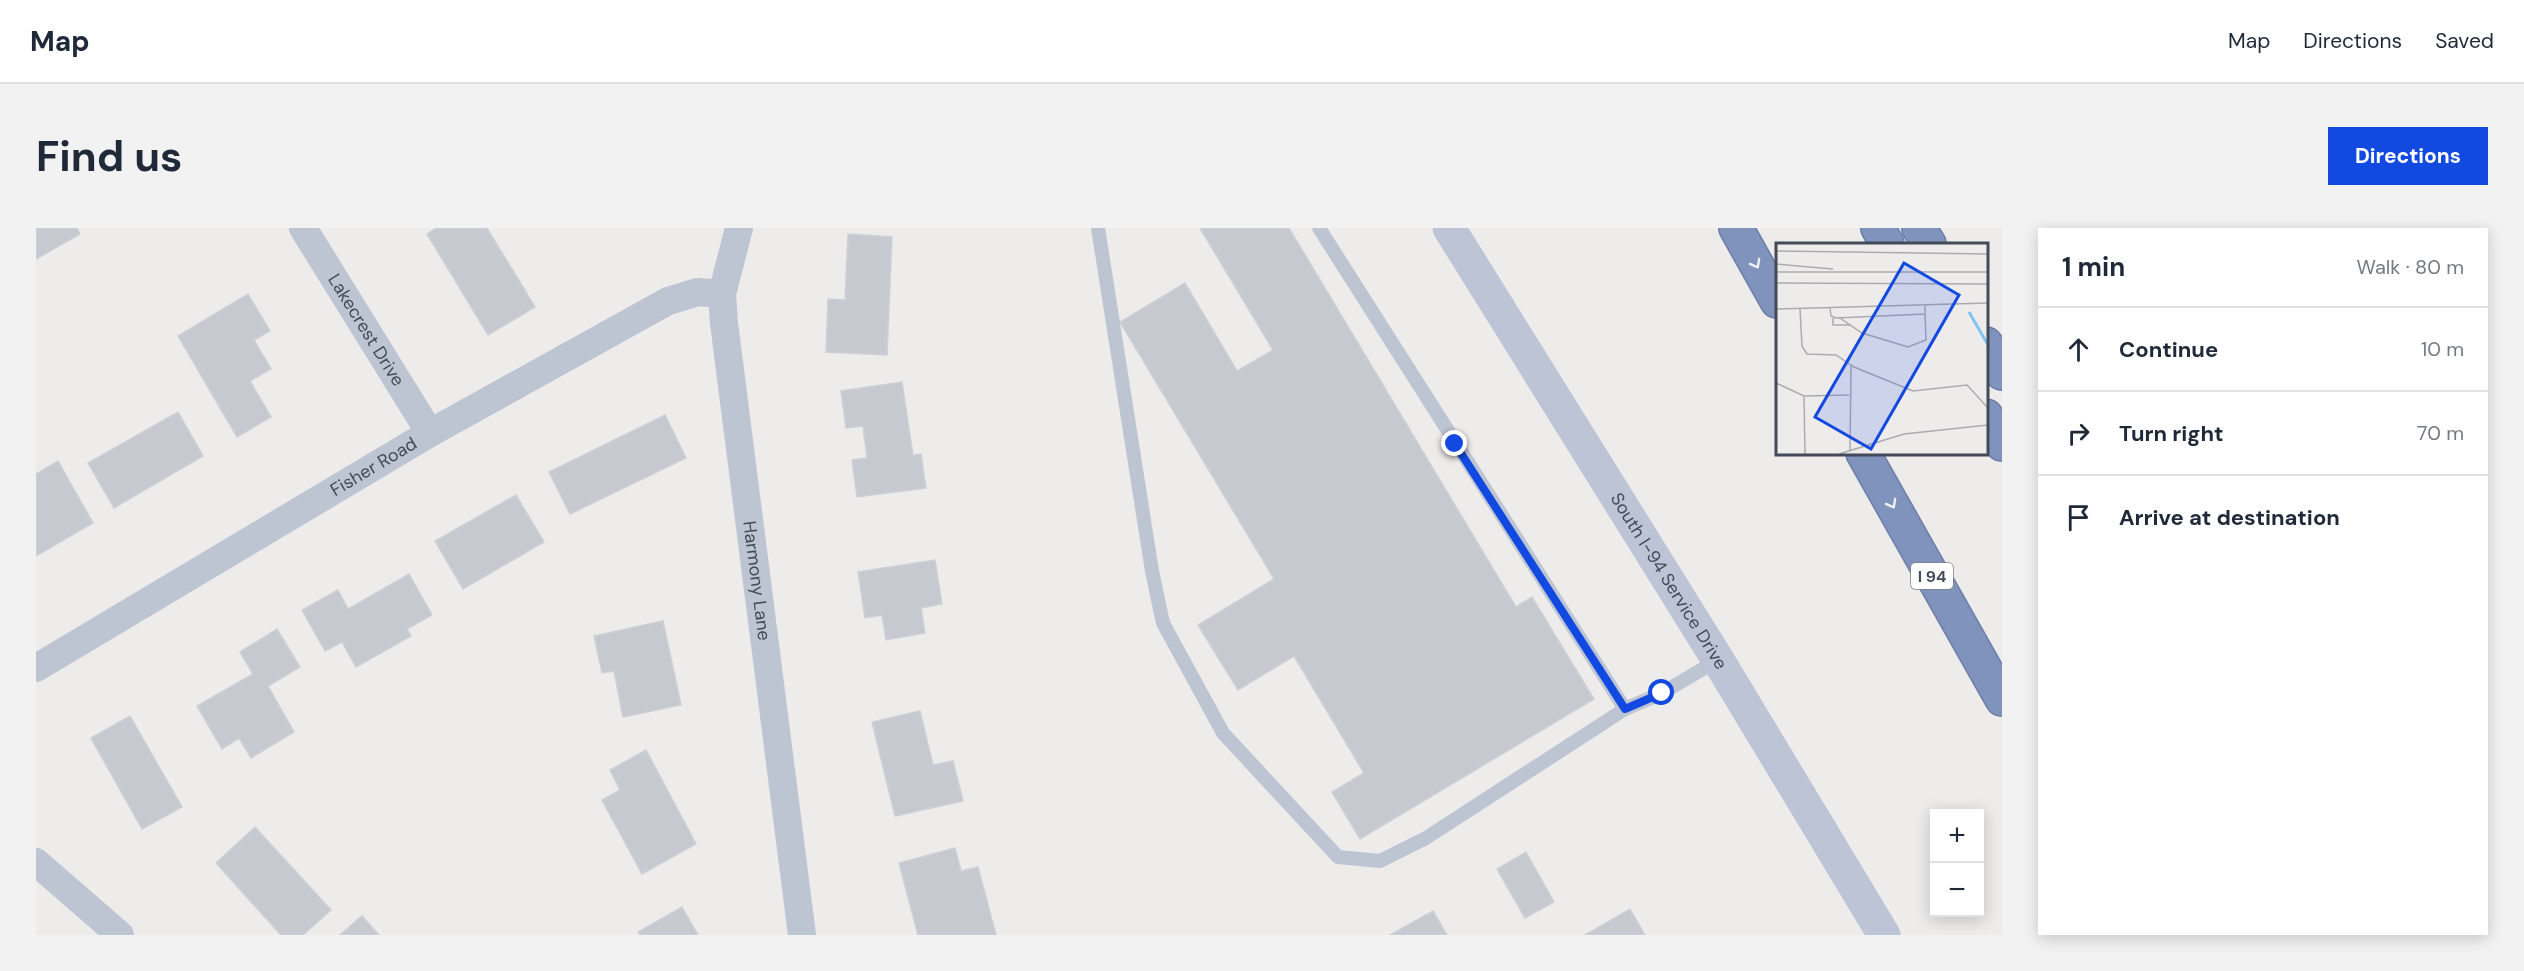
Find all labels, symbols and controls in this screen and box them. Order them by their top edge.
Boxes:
text: Map [30,23,90,60]
text: Map [2228,27,2270,55]
text: Directions [2303,27,2402,55]
text: Saved [2435,27,2494,55]
button: Directions [2328,127,2488,185]
text: Find us [36,129,182,184]
inset map [1776,243,1987,454]
text: 1 min [2062,250,2125,284]
text: Walk · 80 m [2357,254,2464,280]
one-way arrow [1749,258,1761,269]
street label: Lakecrest Drive [322,269,410,391]
icon: ahead [2062,333,2095,366]
text: Continue [2119,335,2218,364]
text: 10 m [2421,336,2464,362]
icon: right [2062,417,2095,450]
text: Turn right [2119,419,2224,448]
text: 70 m [2417,420,2464,446]
route end [1441,430,1467,456]
street label: Fisher Road [326,432,421,502]
street label: South I-94 Service Drive [1605,488,1733,674]
one-way arrow [1884,498,1896,508]
icon: arrive [2062,501,2095,534]
text: Arrive at destination [2119,503,2340,532]
street label: Harmony Lane [737,520,776,642]
road number: I 94 [1911,563,1953,589]
route start [1648,679,1674,705]
map controls [1930,809,1984,917]
button: + [1930,809,1984,863]
button: − [1930,863,1984,917]

